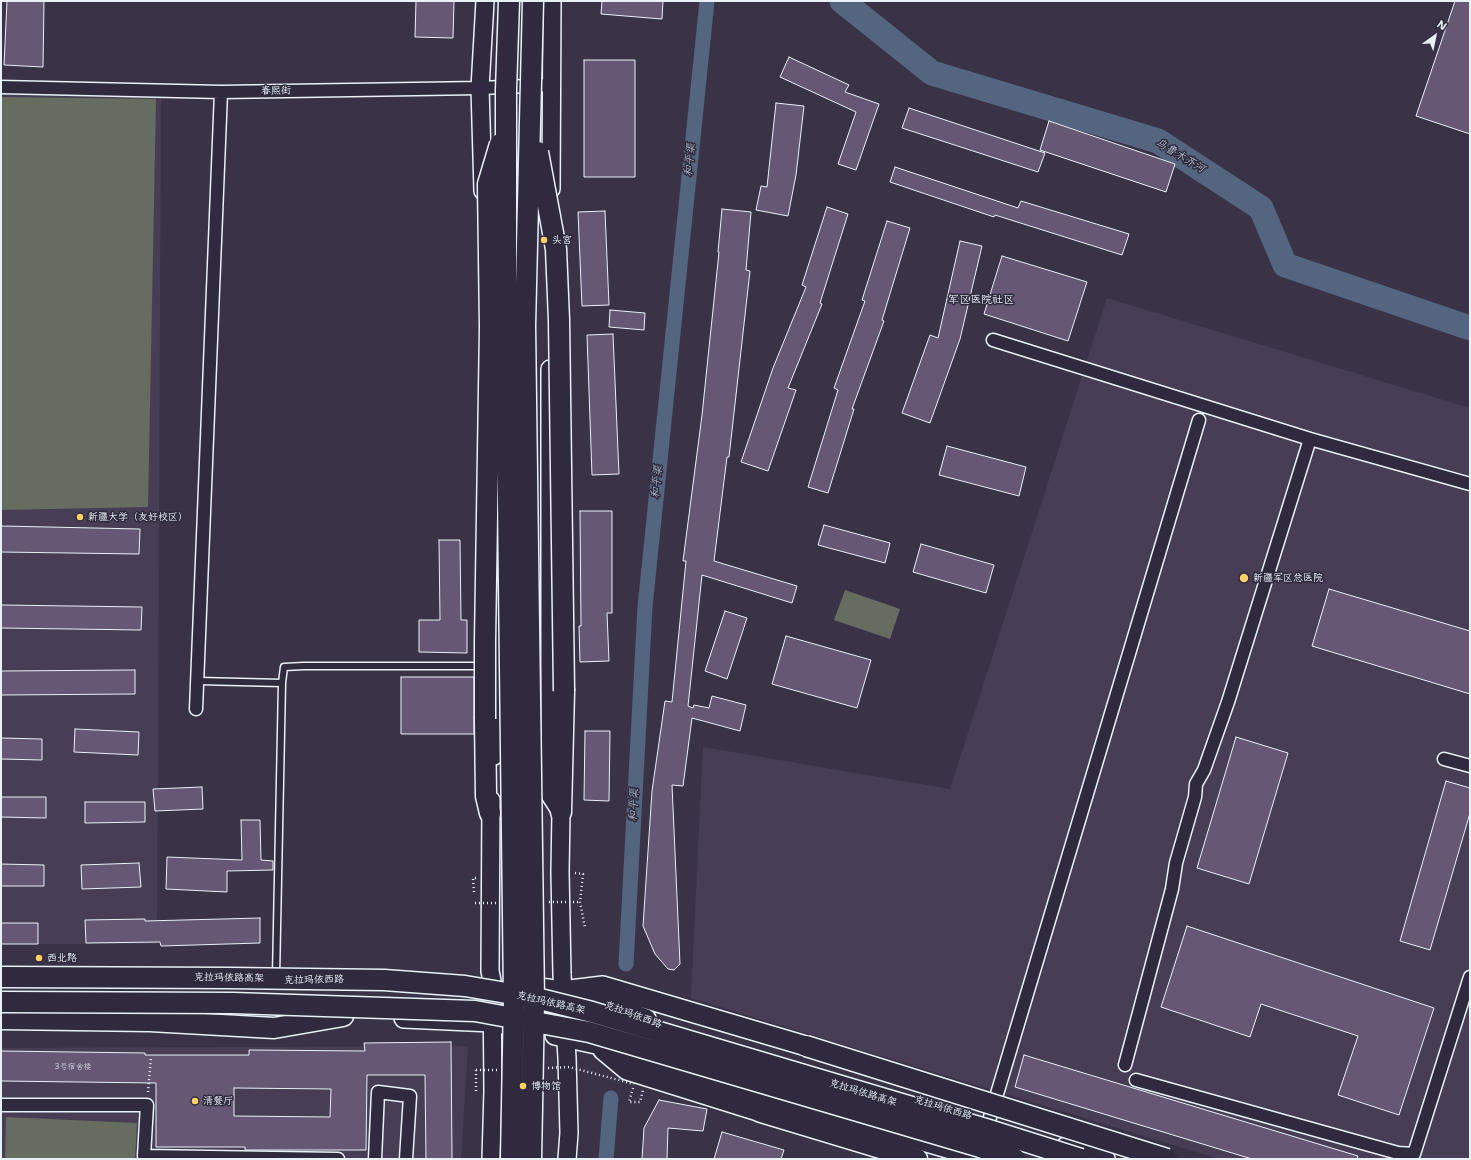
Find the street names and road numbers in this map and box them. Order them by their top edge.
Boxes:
street label: 春熙街 [261,85,291,97]
street label: 克拉玛依路高架 [194,971,264,985]
street label: 克拉玛依西路 [284,973,344,987]
street label: 克拉玛依路高架 [516,989,586,1017]
street label: 克拉玛依西路 [603,999,663,1031]
street label: 克拉玛依路高架 [828,1077,898,1109]
street label: 克拉玛依西路 [913,1093,973,1123]

